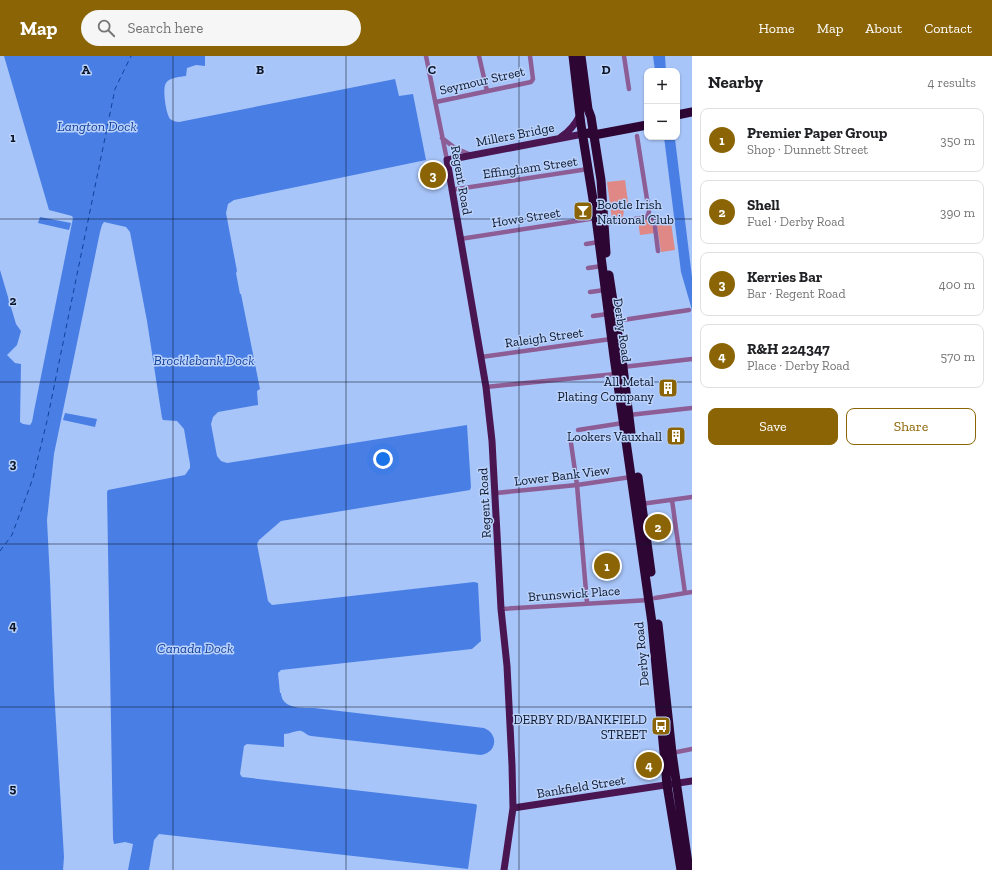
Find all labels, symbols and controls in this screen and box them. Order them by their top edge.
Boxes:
search box [81,10,361,46]
text: Map [20,17,57,40]
icon: search [95,17,117,39]
text: Search here [127,19,203,37]
text: Home [759,20,795,37]
text: Map [817,20,843,37]
text: About [865,20,902,37]
text: Contact [924,20,972,37]
text: A [82,62,91,77]
text: B [256,62,264,77]
text: C [428,62,436,77]
text: D [601,62,611,77]
street label: Seymour Street [438,63,526,98]
map controls [644,68,680,140]
button: + [644,68,680,104]
text: Nearby [708,72,763,92]
text: 4 results [928,75,976,90]
button: − [644,104,680,140]
water label: Langton Dock [57,118,137,135]
street label: Millers Bridge [475,120,556,149]
text: Premier Paper Group [747,124,887,142]
text: 1 [10,130,16,145]
text: 1 [719,133,725,148]
text: 350 m [940,133,975,148]
text: Shop · Dunnett Street [747,142,868,157]
street label: Regent Road [448,144,475,216]
street label: Effingham Street [482,153,579,182]
pin: 3 [420,160,446,190]
text: Shell [747,196,780,214]
place label: Bootle Irish National Club [597,197,674,227]
bar icon: Bootle Irish National Club [572,200,594,222]
street label: Howe Street [491,205,562,230]
text: 2 [719,205,725,220]
text: 390 m [940,205,975,220]
text: Fuel · Derby Road [747,214,845,229]
text: Kerries Bar [747,268,822,286]
text: 3 [719,277,725,292]
text: 400 m [939,277,975,292]
text: Bar · Regent Road [747,286,846,301]
text: 2 [10,293,17,308]
street label: Derby Road [611,297,634,363]
street label: Raleigh Street [504,325,584,350]
text: R&H 224347 [747,340,830,358]
text: 4 [718,349,726,364]
text: 570 m [941,349,975,364]
water label: Brocklebank Dock [154,352,254,369]
text: Place · Derby Road [747,358,850,373]
place label: All Metal Plating Company [557,374,655,404]
building icon: All Metal Plating Company [657,377,679,399]
button: Save [708,408,838,445]
button: Share [846,408,976,445]
building icon: Lookers Vauxhall [665,425,687,447]
place label: Lookers Vauxhall [567,429,663,444]
your location [373,449,393,469]
text: 3 [10,456,17,471]
street label: Lower Bank View [513,462,611,489]
street label: Regent Road [475,467,494,539]
pin: 2 [645,512,671,542]
pin: 1 [594,551,620,581]
street label: Brunswick Place [527,583,621,604]
text: 4 [9,618,17,633]
street label: Derby Road [631,621,652,687]
water label: Canada Dock [157,640,233,657]
place label: DERBY RD/BANKFIELD STREET [513,712,647,742]
bus stop icon: DERBY RD/BANKFIELD STREET [650,715,672,737]
pin: 4 [636,750,662,780]
street label: Bankfield Street [536,772,627,801]
text: 5 [10,781,17,796]

